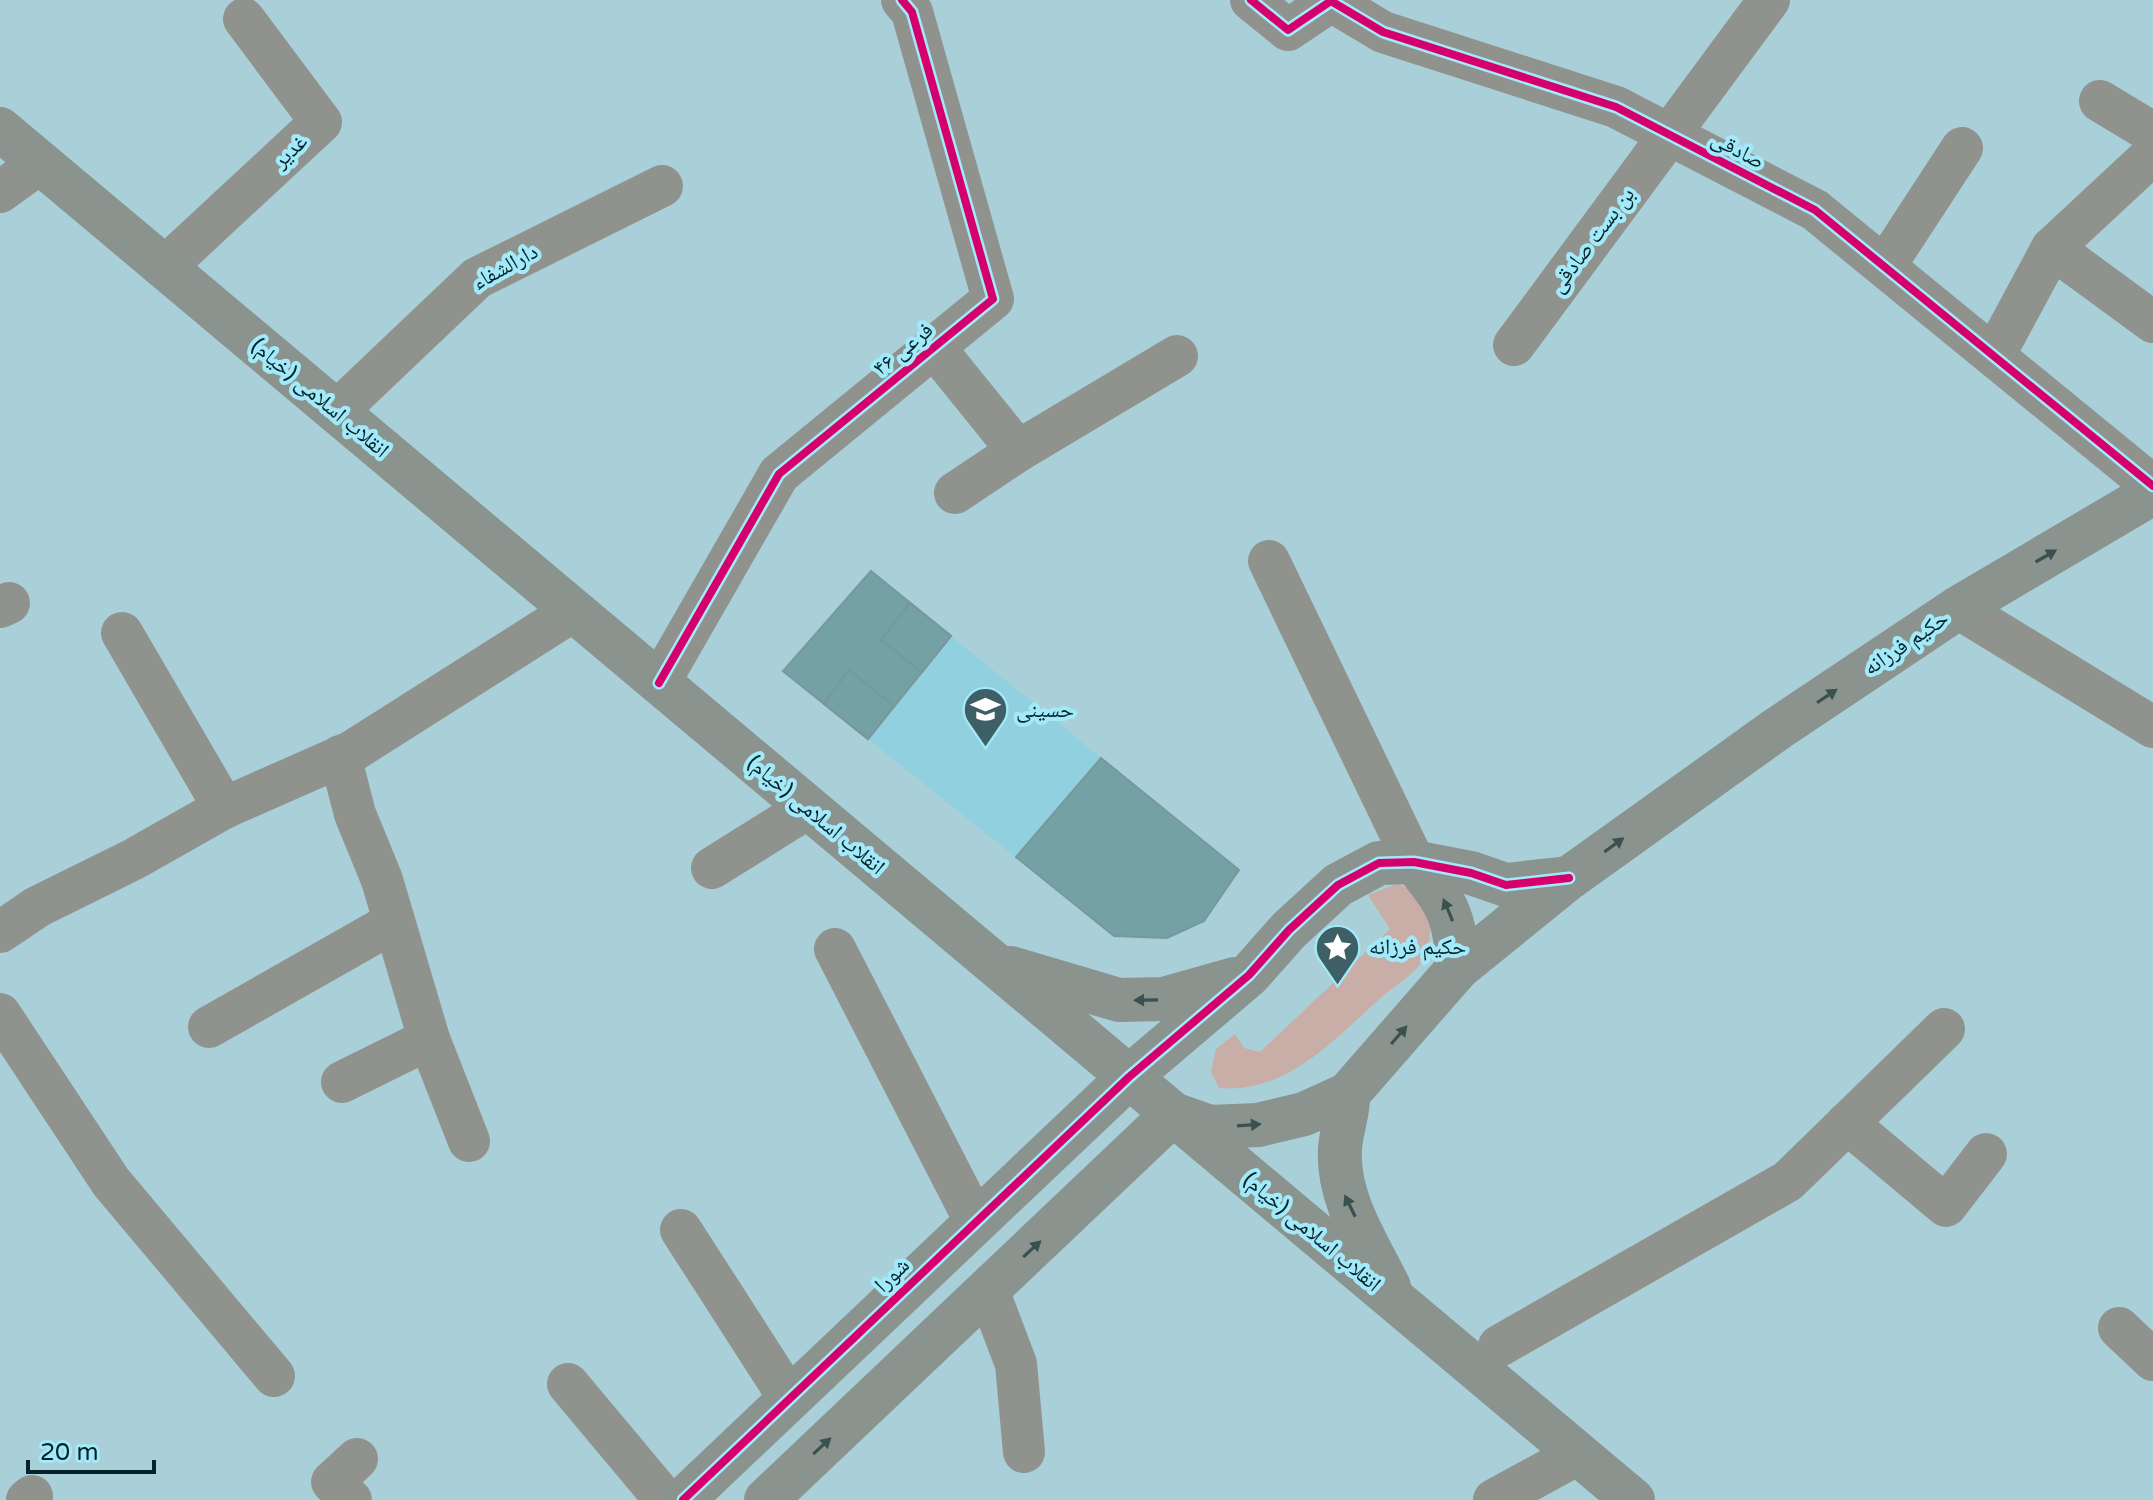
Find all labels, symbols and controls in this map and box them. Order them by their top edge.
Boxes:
street label: صادقی [1707,125,1769,175]
street label: غدیر [267,129,313,174]
street label: بن بست صادقی [1544,182,1640,298]
street label: دارالشفاء [468,238,542,296]
street label: فرعی ۴۶ [868,317,938,381]
street label: انقلاب اسلامی (خیام) [245,333,394,464]
one-way arrow [2035,549,2057,563]
street label: حکیم فرزانه [1858,605,1954,682]
school or university icon: حسینی [961,686,1009,749]
one-way arrow [1816,689,1838,703]
place label: حسینی [1016,697,1074,723]
street label: انقلاب اسلامی (خیام) [741,750,890,881]
one-way arrow [1604,838,1625,853]
one-way arrow [1441,898,1454,922]
place icon: حکیم فرزانه [1314,923,1362,986]
place label: حکیم فرزانه [1369,934,1466,961]
one-way arrow [1133,993,1158,1006]
one-way arrow [1390,1026,1408,1045]
one-way arrow [1237,1118,1262,1131]
street label: انقلاب اسلامی (خیام) [1237,1167,1386,1298]
one-way arrow [1343,1195,1357,1218]
one-way arrow [1022,1240,1041,1258]
street label: شورا [869,1252,915,1298]
scale bar [28,1424,154,1474]
text: 20 m [40,1438,98,1467]
one-way arrow [813,1438,832,1456]

